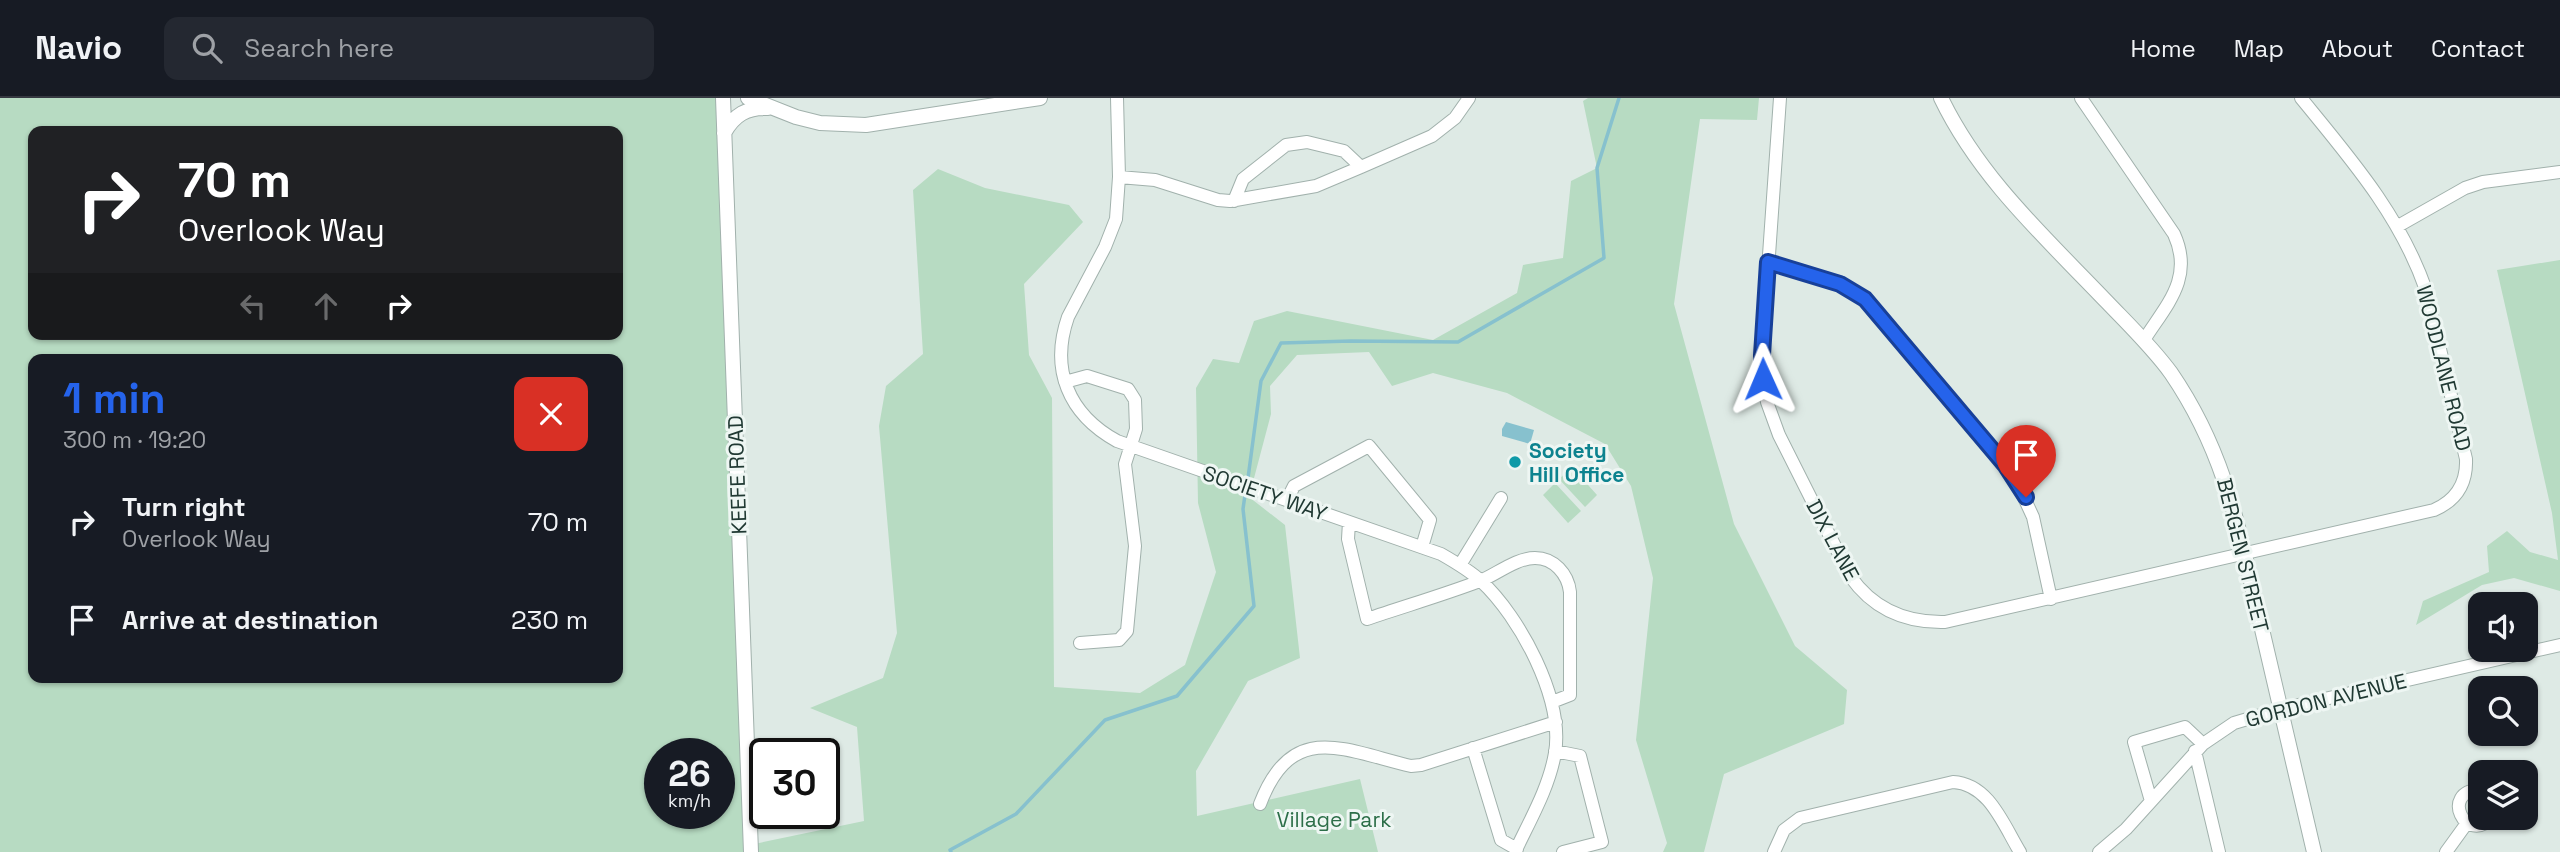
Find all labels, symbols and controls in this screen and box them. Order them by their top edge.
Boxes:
search box [164,17,654,80]
text: Navio [35,27,122,69]
icon: search [188,29,226,67]
text: Search here [244,31,394,65]
text: Home [2130,33,2196,64]
text: Map [2234,33,2284,64]
text: About [2322,33,2393,64]
text: Contact [2431,33,2525,64]
text: 70 m [178,149,291,211]
icon: right [63,154,154,245]
text: Overlook Way [178,210,385,250]
street label: WOODLANE ROAD [2410,282,2478,454]
icon: left [234,287,272,325]
icon: ahead [307,287,345,325]
icon: right [380,287,418,325]
position arrow [1726,342,1800,416]
text: 1 min [63,372,166,425]
button: close [514,377,588,451]
street label: KEEFE ROAD [721,415,753,535]
text: 300 m · 19:20 [63,425,206,455]
pin [1996,425,2056,497]
icon: arrive [2007,436,2045,474]
place label: Society Hill Office [1529,437,1625,488]
marker: Society Hill Office [1507,454,1523,470]
street label: SOCIETY WAY [1199,459,1331,527]
street label: BERGEN STREET [2211,475,2275,635]
text: Turn right [122,490,246,524]
street label: DIX LANE [1800,495,1866,585]
icon: right [63,503,101,541]
text: 70 m [528,505,588,539]
text: Overlook Way [122,524,271,554]
map controls [2468,592,2538,830]
button: sound [2468,592,2538,662]
icon: arrive [63,601,101,639]
text: Arrive at destination [122,603,379,637]
text: 230 m [511,603,588,637]
street label: GORDON AVENUE [2243,667,2409,733]
button: search [2468,676,2538,746]
speed limit sign: 30 [749,738,840,829]
text: 26 [668,752,711,796]
button: layers [2468,760,2538,830]
text: km/h [668,789,711,812]
park label: Village Park [1276,806,1392,833]

